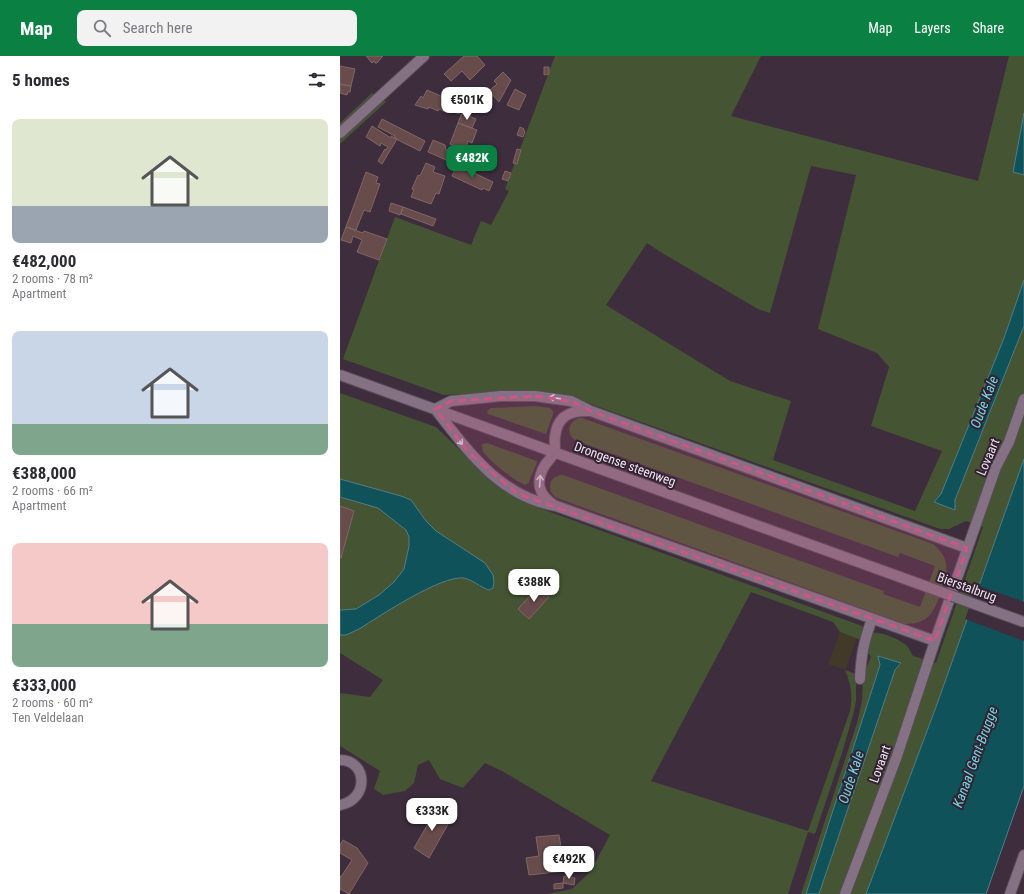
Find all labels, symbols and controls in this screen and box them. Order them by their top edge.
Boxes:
search box [77,10,357,46]
text: Map [20,17,53,40]
icon: search [91,17,113,39]
text: Search here [123,19,193,37]
text: Map [868,20,892,36]
text: Layers [914,20,951,36]
text: Share [973,20,1004,36]
icon: filters [306,69,328,91]
text: 5 homes [12,70,70,90]
pin: €501K [439,87,495,121]
text: €501K [450,92,484,107]
icon: home [134,145,206,217]
pin: €482K [444,145,500,179]
text: €482K [455,150,489,165]
text: €482,000 [12,251,76,271]
text: 2 rooms · 78 m² [12,271,93,286]
text: Apartment [12,286,66,301]
icon: home [134,357,206,429]
water label: Oude Kale [967,374,1001,430]
one-way arrow [548,394,561,402]
one-way arrow [455,435,463,446]
street label: Lovaart [974,436,1003,478]
street label: Drongense steenweg [572,439,678,489]
text: €388,000 [12,463,76,483]
one-way arrow [537,474,544,487]
text: 2 rooms · 66 m² [12,483,93,498]
text: Apartment [12,498,66,513]
icon: home [134,569,206,641]
pin: €388K [506,569,562,603]
street label: Bierstalbrug [935,569,999,605]
text: €388K [517,574,551,589]
text: €333,000 [12,675,76,695]
text: 2 rooms · 60 m² [12,695,93,710]
water label: Kanaal Gent-Brugge [949,704,1001,810]
text: Ten Veldelaan [12,710,84,725]
street label: Lovaart [866,743,894,785]
water label: Oude Kale [835,749,867,805]
pin: €333K [404,798,460,832]
text: €333K [415,803,449,818]
pin: €492K [541,846,597,880]
text: €492K [552,851,586,866]

